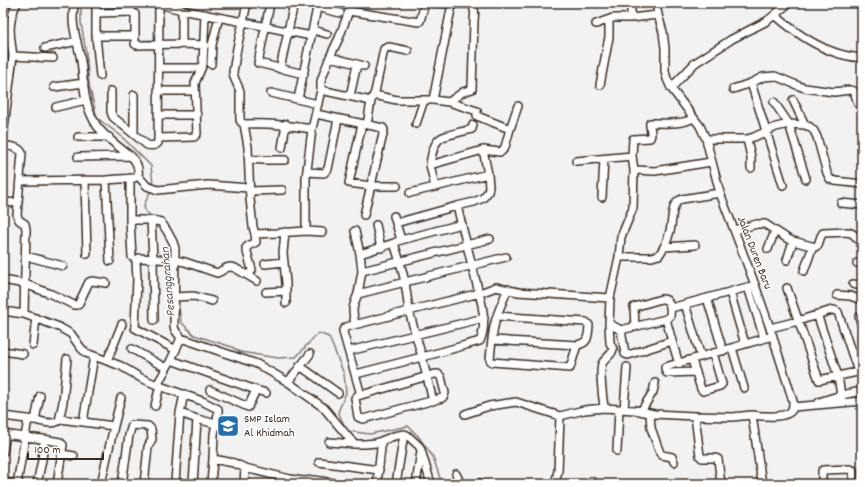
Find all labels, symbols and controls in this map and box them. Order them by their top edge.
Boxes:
street label: Jalan Duren Baru [732,214,776,292]
water label: Pesanggrahan [156,246,181,317]
place label: SMP Islam Al Khidmah [244,411,294,442]
school or university icon: SMP Islam Al Khidmah [215,413,241,439]
scale bar [28,435,103,461]
text: 100 m [34,442,61,459]

